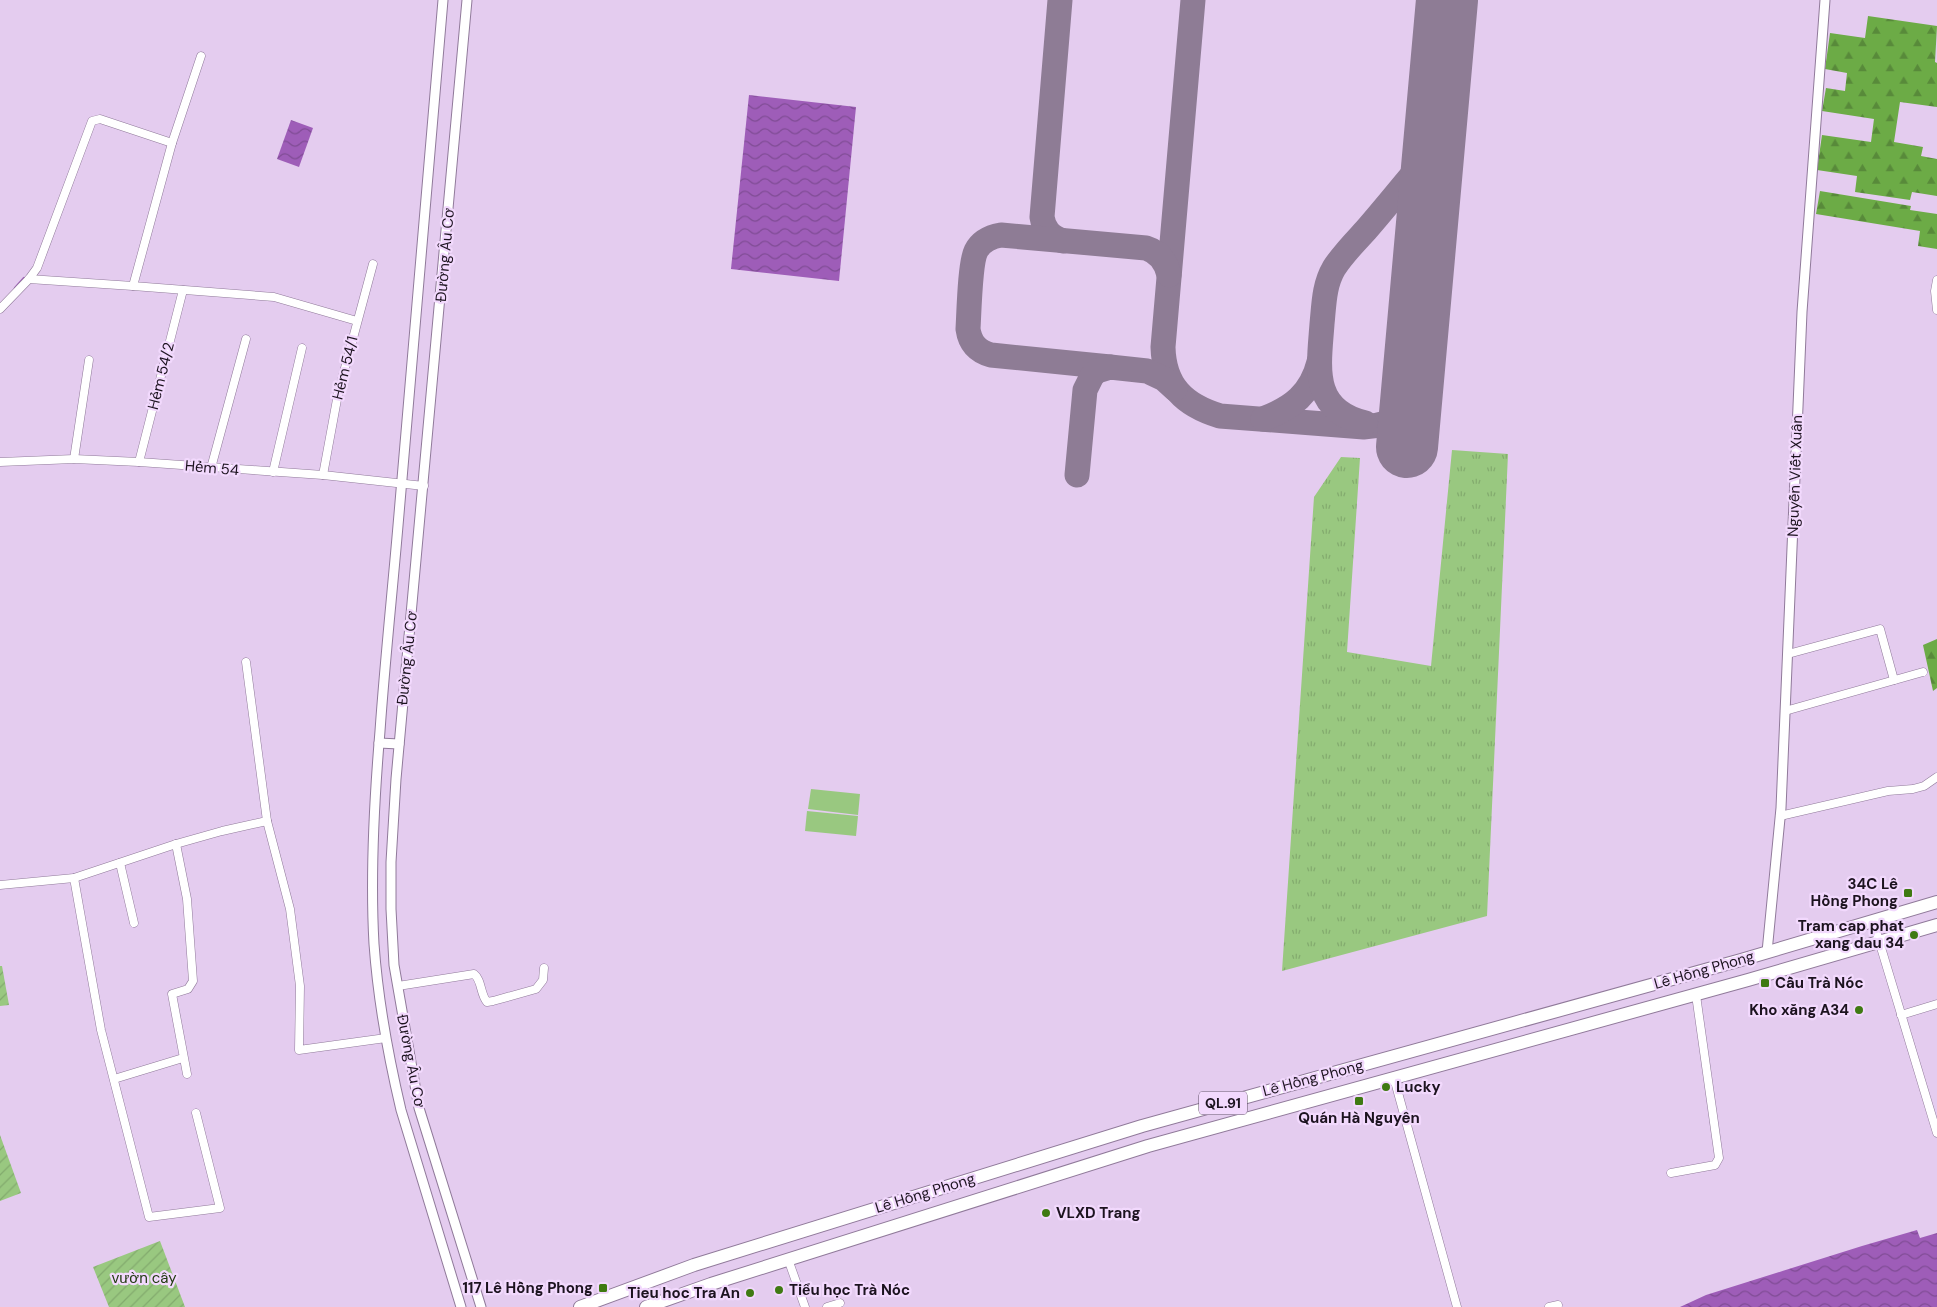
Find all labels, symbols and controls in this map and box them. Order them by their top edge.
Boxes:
street label: Đường Âu Cơ [431,207,459,303]
street label: Hẻm 54/1 [327,334,363,402]
street label: Hẻm 54/2 [143,340,179,412]
street label: Nguyễn Viết Xuân [1783,415,1807,537]
street label: Hẻm 54 [184,456,240,480]
street label: Đường Âu Cơ [392,610,422,706]
place label: 34C Lê Hồng Phong [1811,874,1898,911]
marker: 34C Lê Hồng Phong [1902,887,1914,899]
place label: Tram cap phat xang dau 34 [1798,916,1904,953]
marker: Tram cap phat xang dau 34 [1908,929,1920,941]
street label: Lê Hồng Phong [1652,946,1756,994]
place label: Cầu Trà Nóc [1775,973,1864,993]
marker: Cầu Trà Nóc [1759,977,1771,989]
place label: Kho xăng A34 [1749,1000,1849,1020]
marker: Kho xăng A34 [1853,1004,1865,1016]
street label: Đường Âu Cơ [392,1013,430,1109]
street label: Lê Hồng Phong [1260,1055,1366,1101]
place label: Lucky [1396,1077,1440,1097]
marker: Lucky [1380,1081,1392,1093]
road number: QL.91 [1199,1092,1247,1114]
marker: Quán Hà Nguyên [1353,1095,1365,1107]
place label: Quán Hà Nguyên [1298,1108,1420,1128]
street label: Lê Hồng Phong [873,1168,977,1218]
place label: VLXD Trang [1056,1203,1141,1223]
marker: VLXD Trang [1040,1207,1052,1219]
park label: vườn cây [111,1268,177,1288]
place label: 117 Lê Hồng Phong [463,1278,593,1298]
place label: Tiểu học Trà Nóc [789,1280,910,1300]
marker: 117 Lê Hồng Phong [597,1282,609,1294]
place label: Tieu hoc Tra An [627,1283,740,1303]
marker: Tiểu học Trà Nóc [773,1284,785,1296]
marker: Tieu hoc Tra An [744,1287,756,1299]

